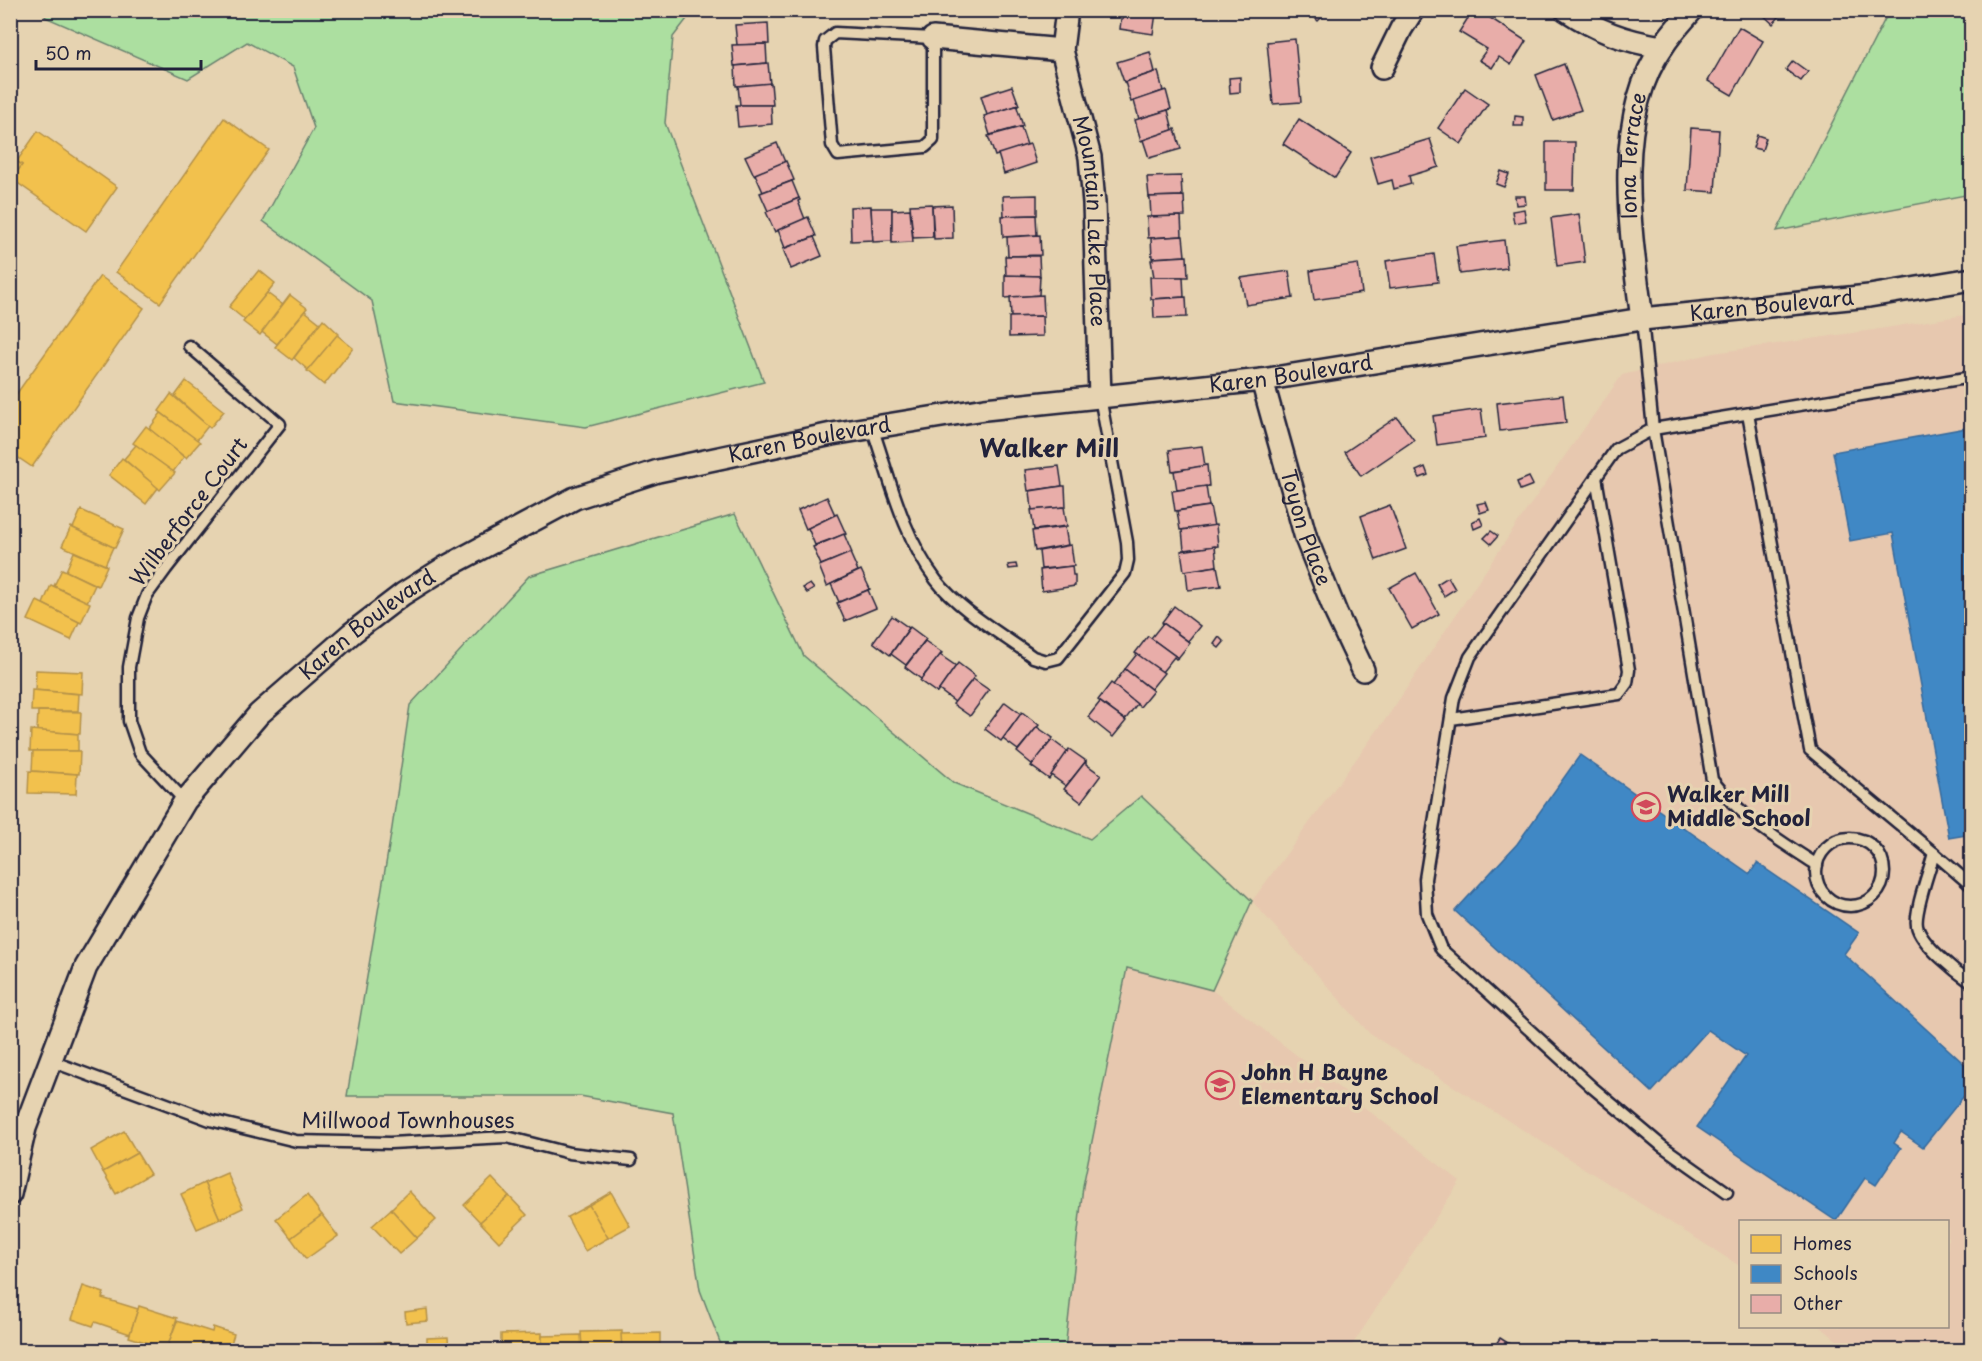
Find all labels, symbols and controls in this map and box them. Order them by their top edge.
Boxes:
scale bar [36,33,201,71]
text: 50 m [45,39,92,66]
street label: Iona Terrace [1611,88,1654,221]
street label: Mountain Lake Place [1066,112,1116,327]
street label: Karen Boulevard [1688,280,1855,328]
street label: Karen Boulevard [1207,344,1375,399]
street label: Karen Boulevard [725,407,893,470]
street label: Wilberforce Court [121,429,254,592]
district label: Walker Mill [979,429,1119,465]
street label: Toyon Place [1274,465,1341,590]
street label: Karen Boulevard [291,560,441,686]
place label: Walker Mill Middle School [1667,777,1811,833]
school or university icon: Walker Mill Middle School [1630,791,1662,823]
place label: John H Bayne Elementary School [1241,1055,1439,1111]
school or university icon: John H Bayne Elementary School [1204,1069,1236,1101]
street label: Millwood Townhouses [301,1103,515,1135]
legend [1739,1220,1949,1328]
text: Homes [1793,1229,1851,1256]
text: Schools [1793,1259,1858,1286]
text: Other [1793,1289,1843,1316]

